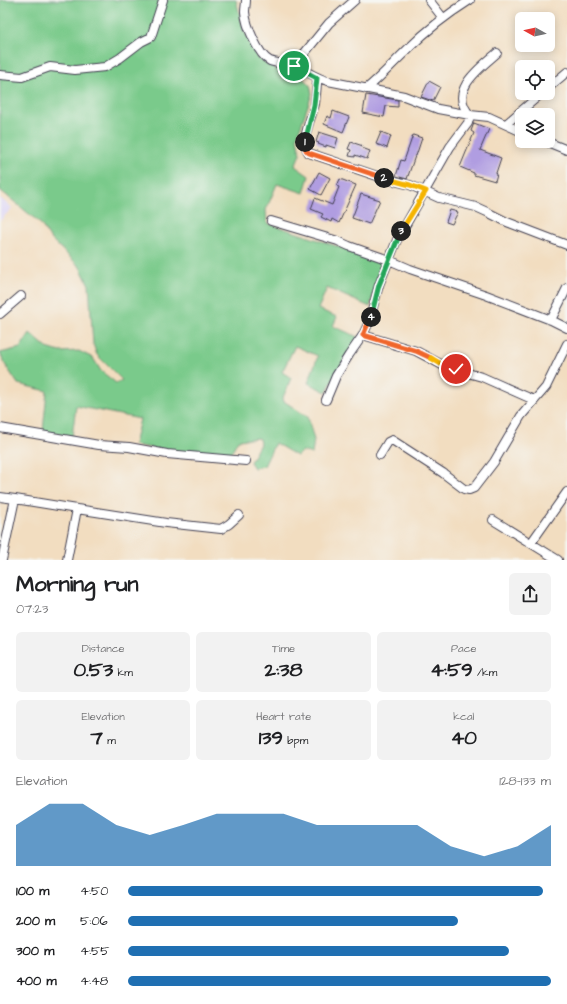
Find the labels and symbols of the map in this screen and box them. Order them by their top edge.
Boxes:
north arrow [515,12,555,52]
pin [277,49,311,83]
pin: 1 [295,132,315,152]
pin: 2 [374,168,394,188]
pin: 3 [391,221,411,241]
pin: 4 [361,307,381,327]
pin [439,352,473,386]

